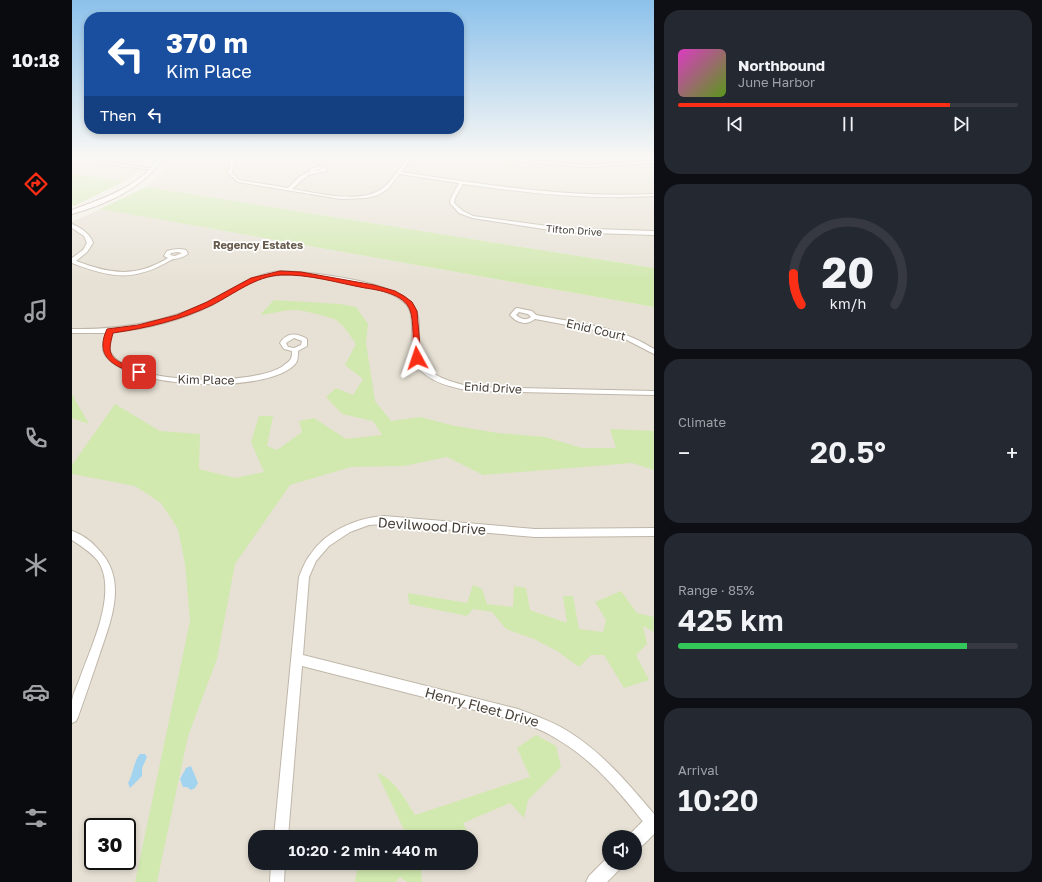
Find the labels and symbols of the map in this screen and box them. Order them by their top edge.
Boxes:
street label: Tifton Drive [546,222,603,238]
district label: Regency Estates [213,238,303,251]
street label: Enid Court [565,315,628,344]
position arrow [396,337,438,379]
pin [122,355,156,389]
street label: Kim Place [177,372,235,387]
street label: Enid Drive [464,378,522,397]
street label: Devilwood Drive [377,513,487,538]
street label: Henry Fleet Drive [423,683,541,730]
speed limit sign: 30 [84,818,136,870]

